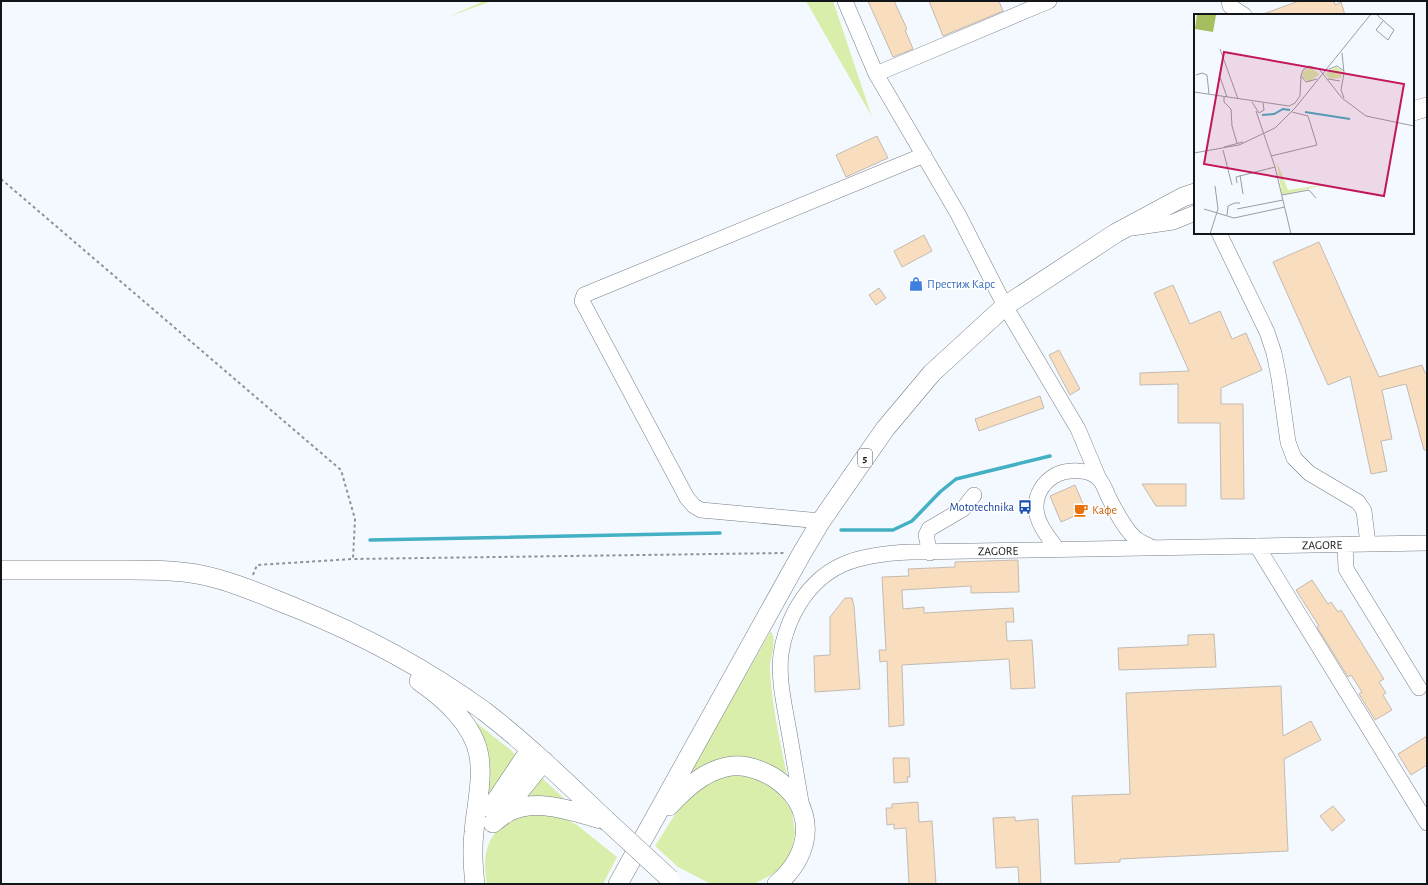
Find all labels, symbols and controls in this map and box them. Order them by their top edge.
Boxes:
inset map [1194,14,1414,234]
shop icon: Престиж Карс [908,276,924,292]
place label: Престиж Карс [927,278,995,290]
road number: 5 [858,449,872,467]
bus stop icon: Mototechnika [1017,499,1033,515]
place label: Mototechnika [950,501,1014,513]
cafe icon: Кафе [1073,502,1089,518]
place label: Кафе [1092,504,1117,516]
street label: ZAGORE [1302,539,1342,551]
street label: ZAGORE [978,545,1018,557]

